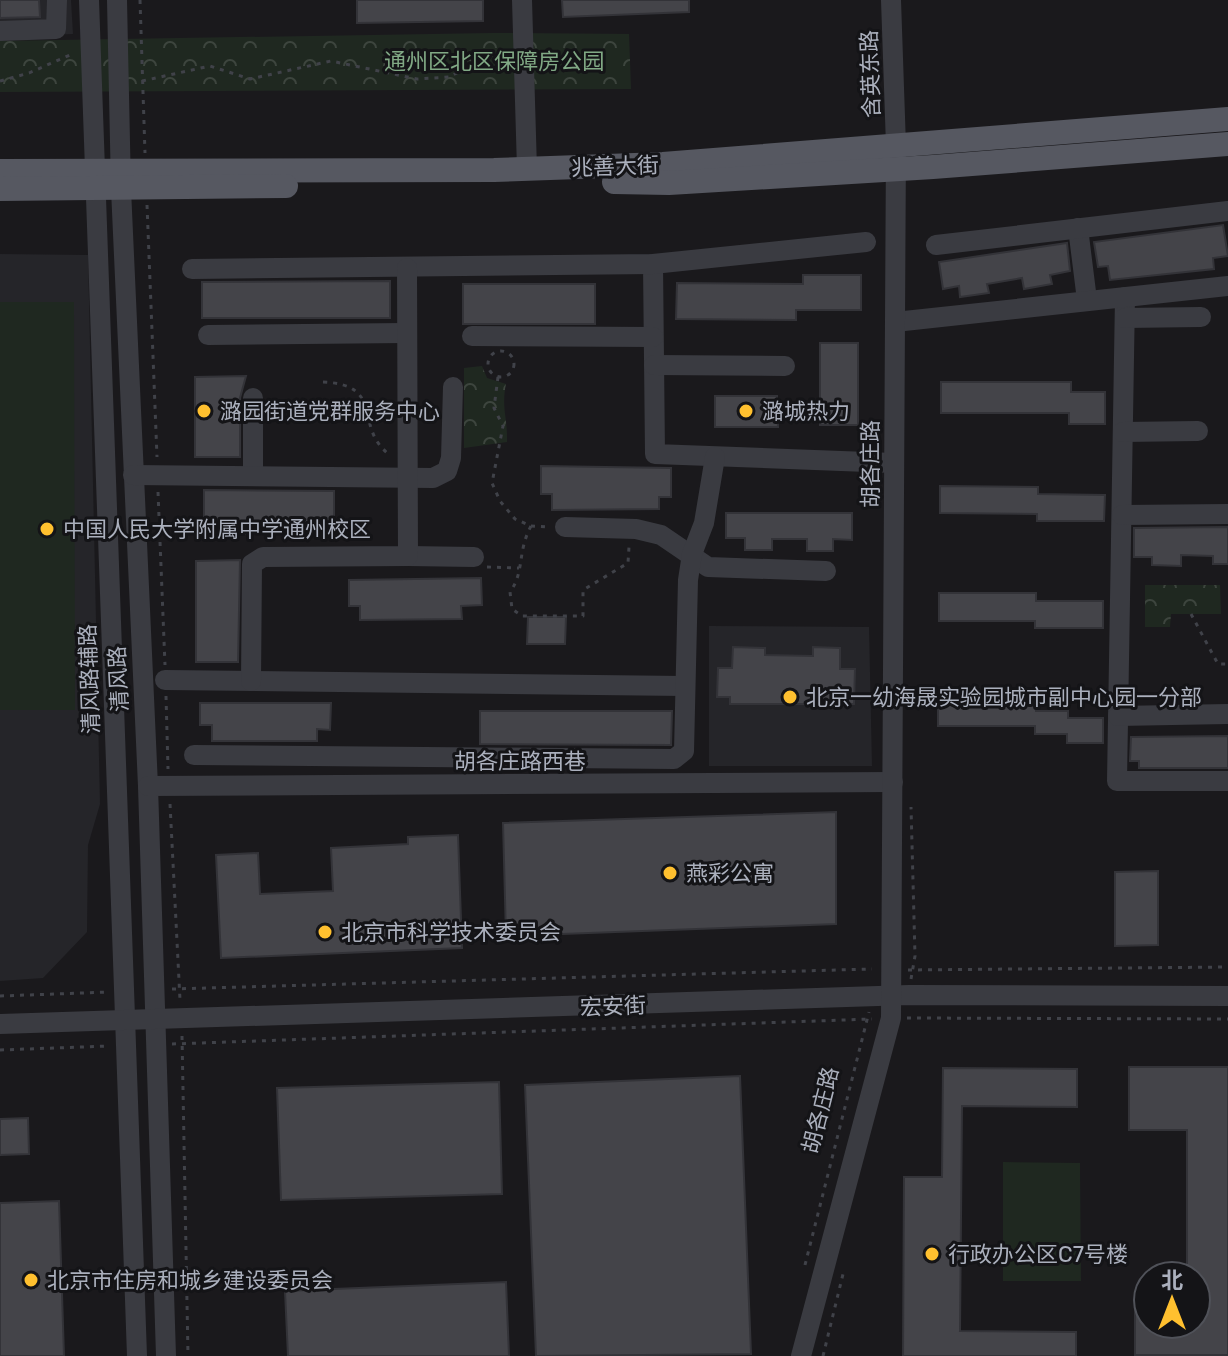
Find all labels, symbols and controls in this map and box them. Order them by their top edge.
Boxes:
street label: 含英东路 [855,30,886,118]
park label: 通州区北区保障房公园 [384,48,604,75]
street label: 兆善大街 [571,151,659,182]
place label: 潞园街道党群服务中心 [220,398,440,425]
place label: 潞城热力 [762,398,850,425]
marker: 潞园街道党群服务中心 [195,402,213,420]
marker: 潞城热力 [737,402,755,420]
street label: 胡各庄路 [857,420,884,508]
place label: 中国人民大学附属中学通州校区 [63,516,371,543]
marker: 中国人民大学附属中学通州校区 [38,520,56,538]
street label: 清风路辅路 [74,624,105,734]
street label: 清风路 [103,645,134,713]
place label: 北京一幼海晟实验园城市副中心园一分部 [806,684,1202,711]
marker: 北京一幼海晟实验园城市副中心园一分部 [781,688,799,706]
street label: 胡各庄路西巷 [454,748,586,775]
place label: 燕彩公寓 [686,860,774,887]
marker: 燕彩公寓 [661,864,679,882]
place label: 北京市科学技术委员会 [341,919,561,946]
marker: 北京市科学技术委员会 [316,923,334,941]
street label: 宏安街 [580,992,646,1021]
street label: 胡各庄路 [797,1064,844,1156]
place label: 行政办公区C7号楼 [948,1241,1128,1268]
marker: 行政办公区C7号楼 [923,1245,941,1263]
north arrow [1132,1260,1212,1340]
place label: 北京市住房和城乡建设委员会 [47,1267,333,1294]
text: 北 [1161,1267,1183,1294]
marker: 北京市住房和城乡建设委员会 [22,1271,40,1289]

